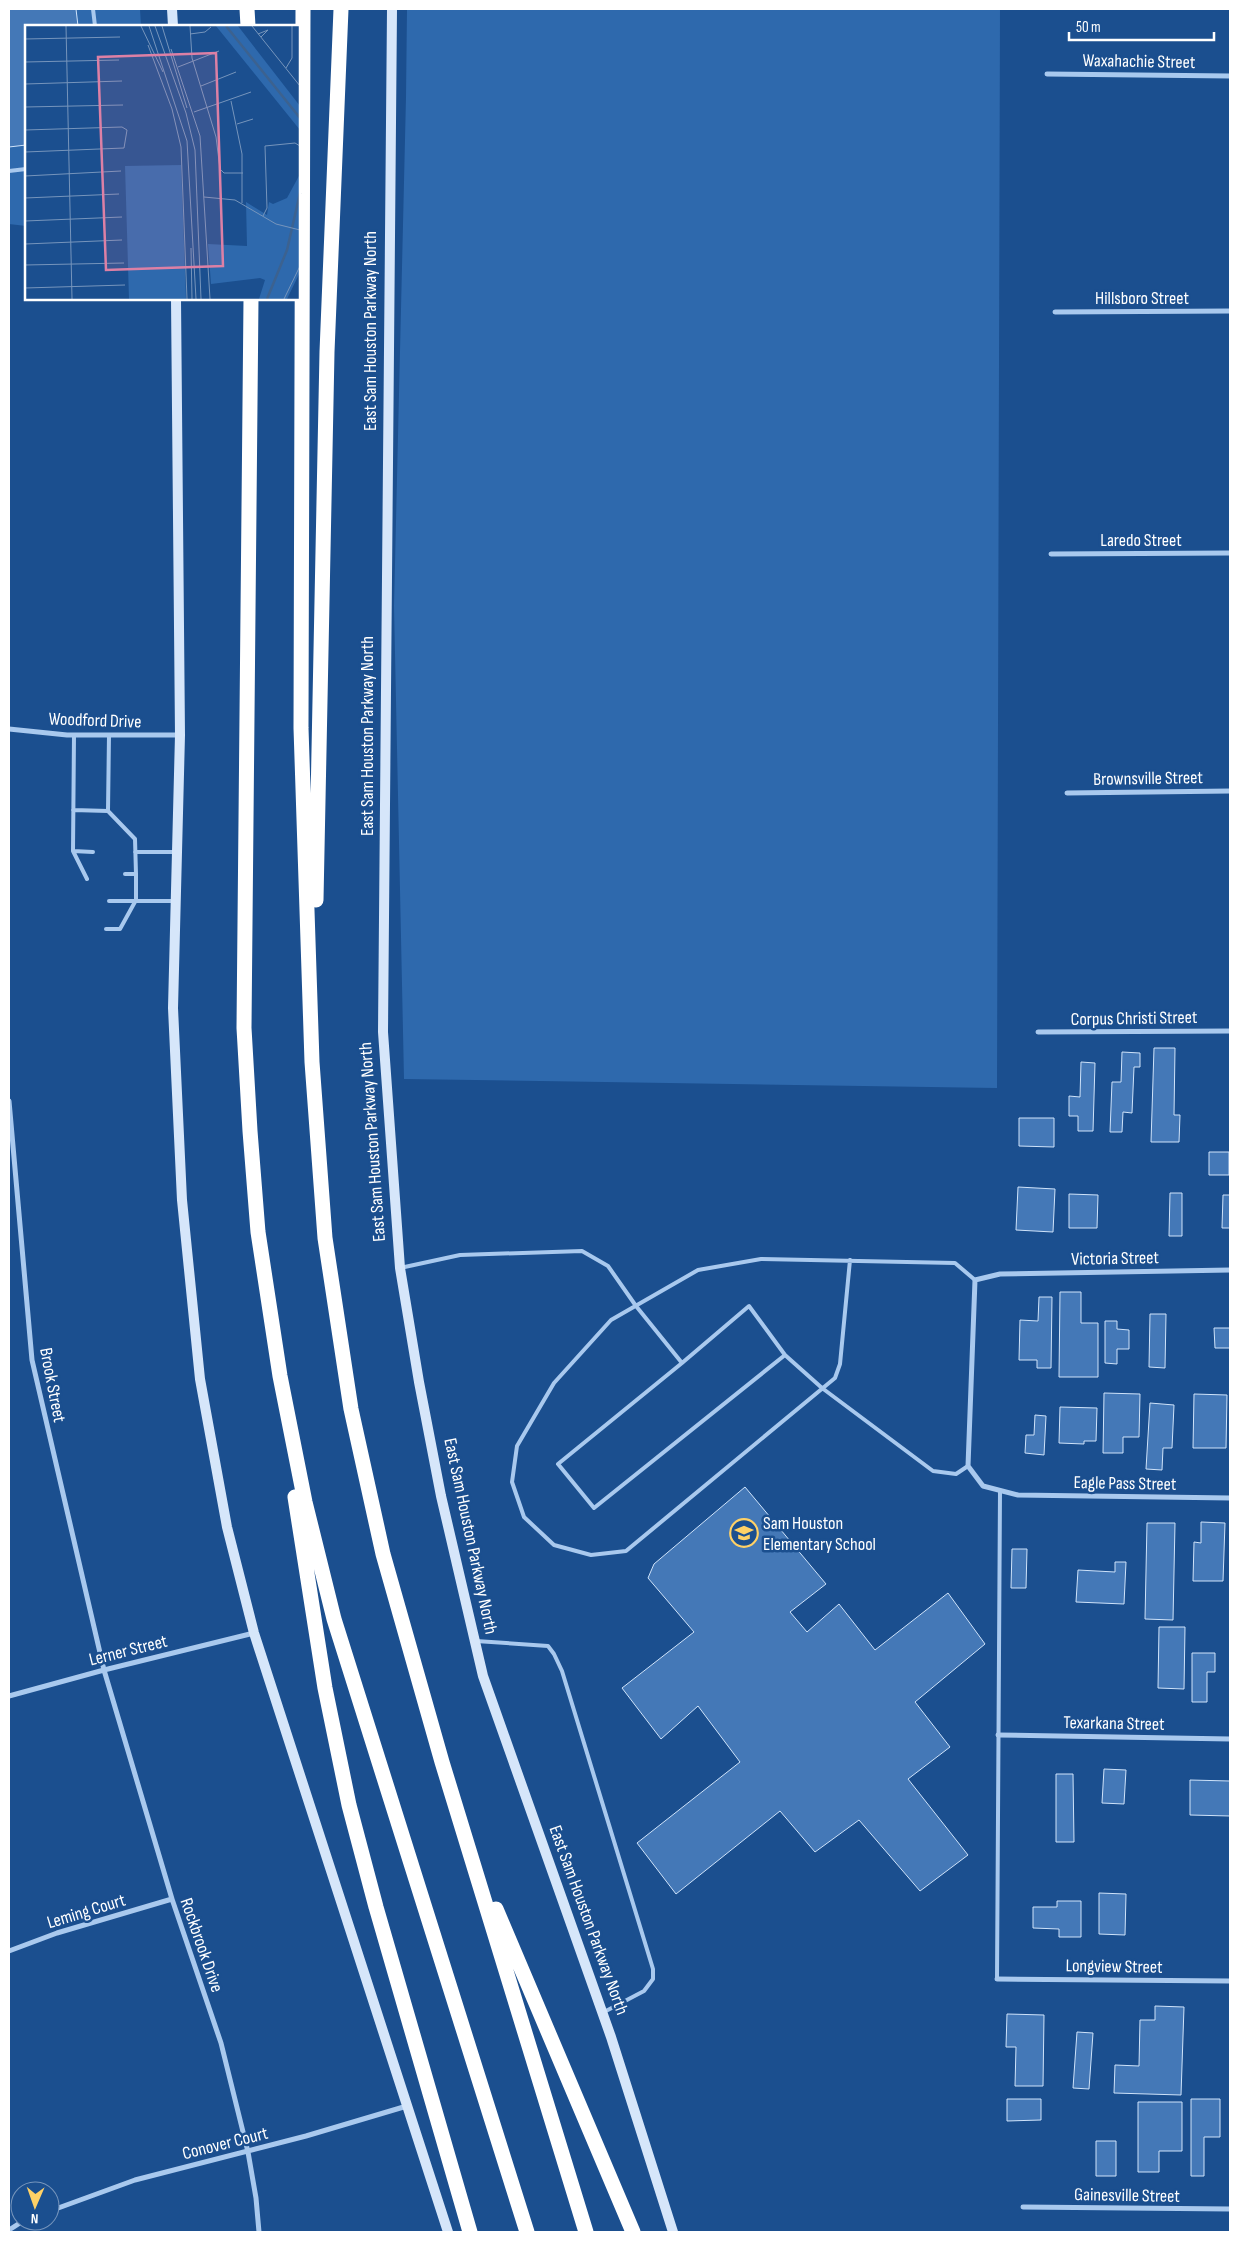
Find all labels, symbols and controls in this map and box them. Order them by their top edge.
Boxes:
scale bar [1069,10,1214,42]
text: 50 m [1076,18,1101,37]
inset map [25,25,300,300]
street label: Waxahachie Street [1082,50,1196,73]
street label: East Sam Houston Parkway North [360,231,381,431]
street label: Hillsboro Street [1095,288,1189,309]
street label: Laredo Street [1100,530,1182,551]
street label: East Sam Houston Parkway North [357,636,378,836]
street label: Woodford Drive [48,708,142,733]
street label: Brownsville Street [1093,767,1203,790]
street label: Corpus Christi Street [1071,1007,1198,1030]
street label: East Sam Houston Parkway North [355,1041,390,1242]
street label: Victoria Street [1071,1247,1160,1270]
street label: Brook Street [35,1346,70,1425]
street label: East Sam Houston Parkway North [439,1436,502,1636]
street label: Eagle Pass Street [1074,1472,1177,1495]
place label: Sam Houston Elementary School [763,1513,876,1555]
school or university icon: Sam Houston Elementary School [729,1518,759,1548]
street label: Lerner Street [87,1631,170,1670]
street label: Texarkana Street [1063,1712,1165,1735]
street label: East Sam Houston Parkway North [544,1823,633,2018]
street label: Leming Court [44,1889,128,1933]
street label: Rockbrook Drive [176,1895,227,1995]
street label: Longview Street [1065,1955,1163,1978]
street label: Conover Court [180,2123,271,2164]
north arrow [10,2181,60,2231]
street label: Gainesville Street [1074,2184,1180,2207]
text: N [31,2210,39,2227]

